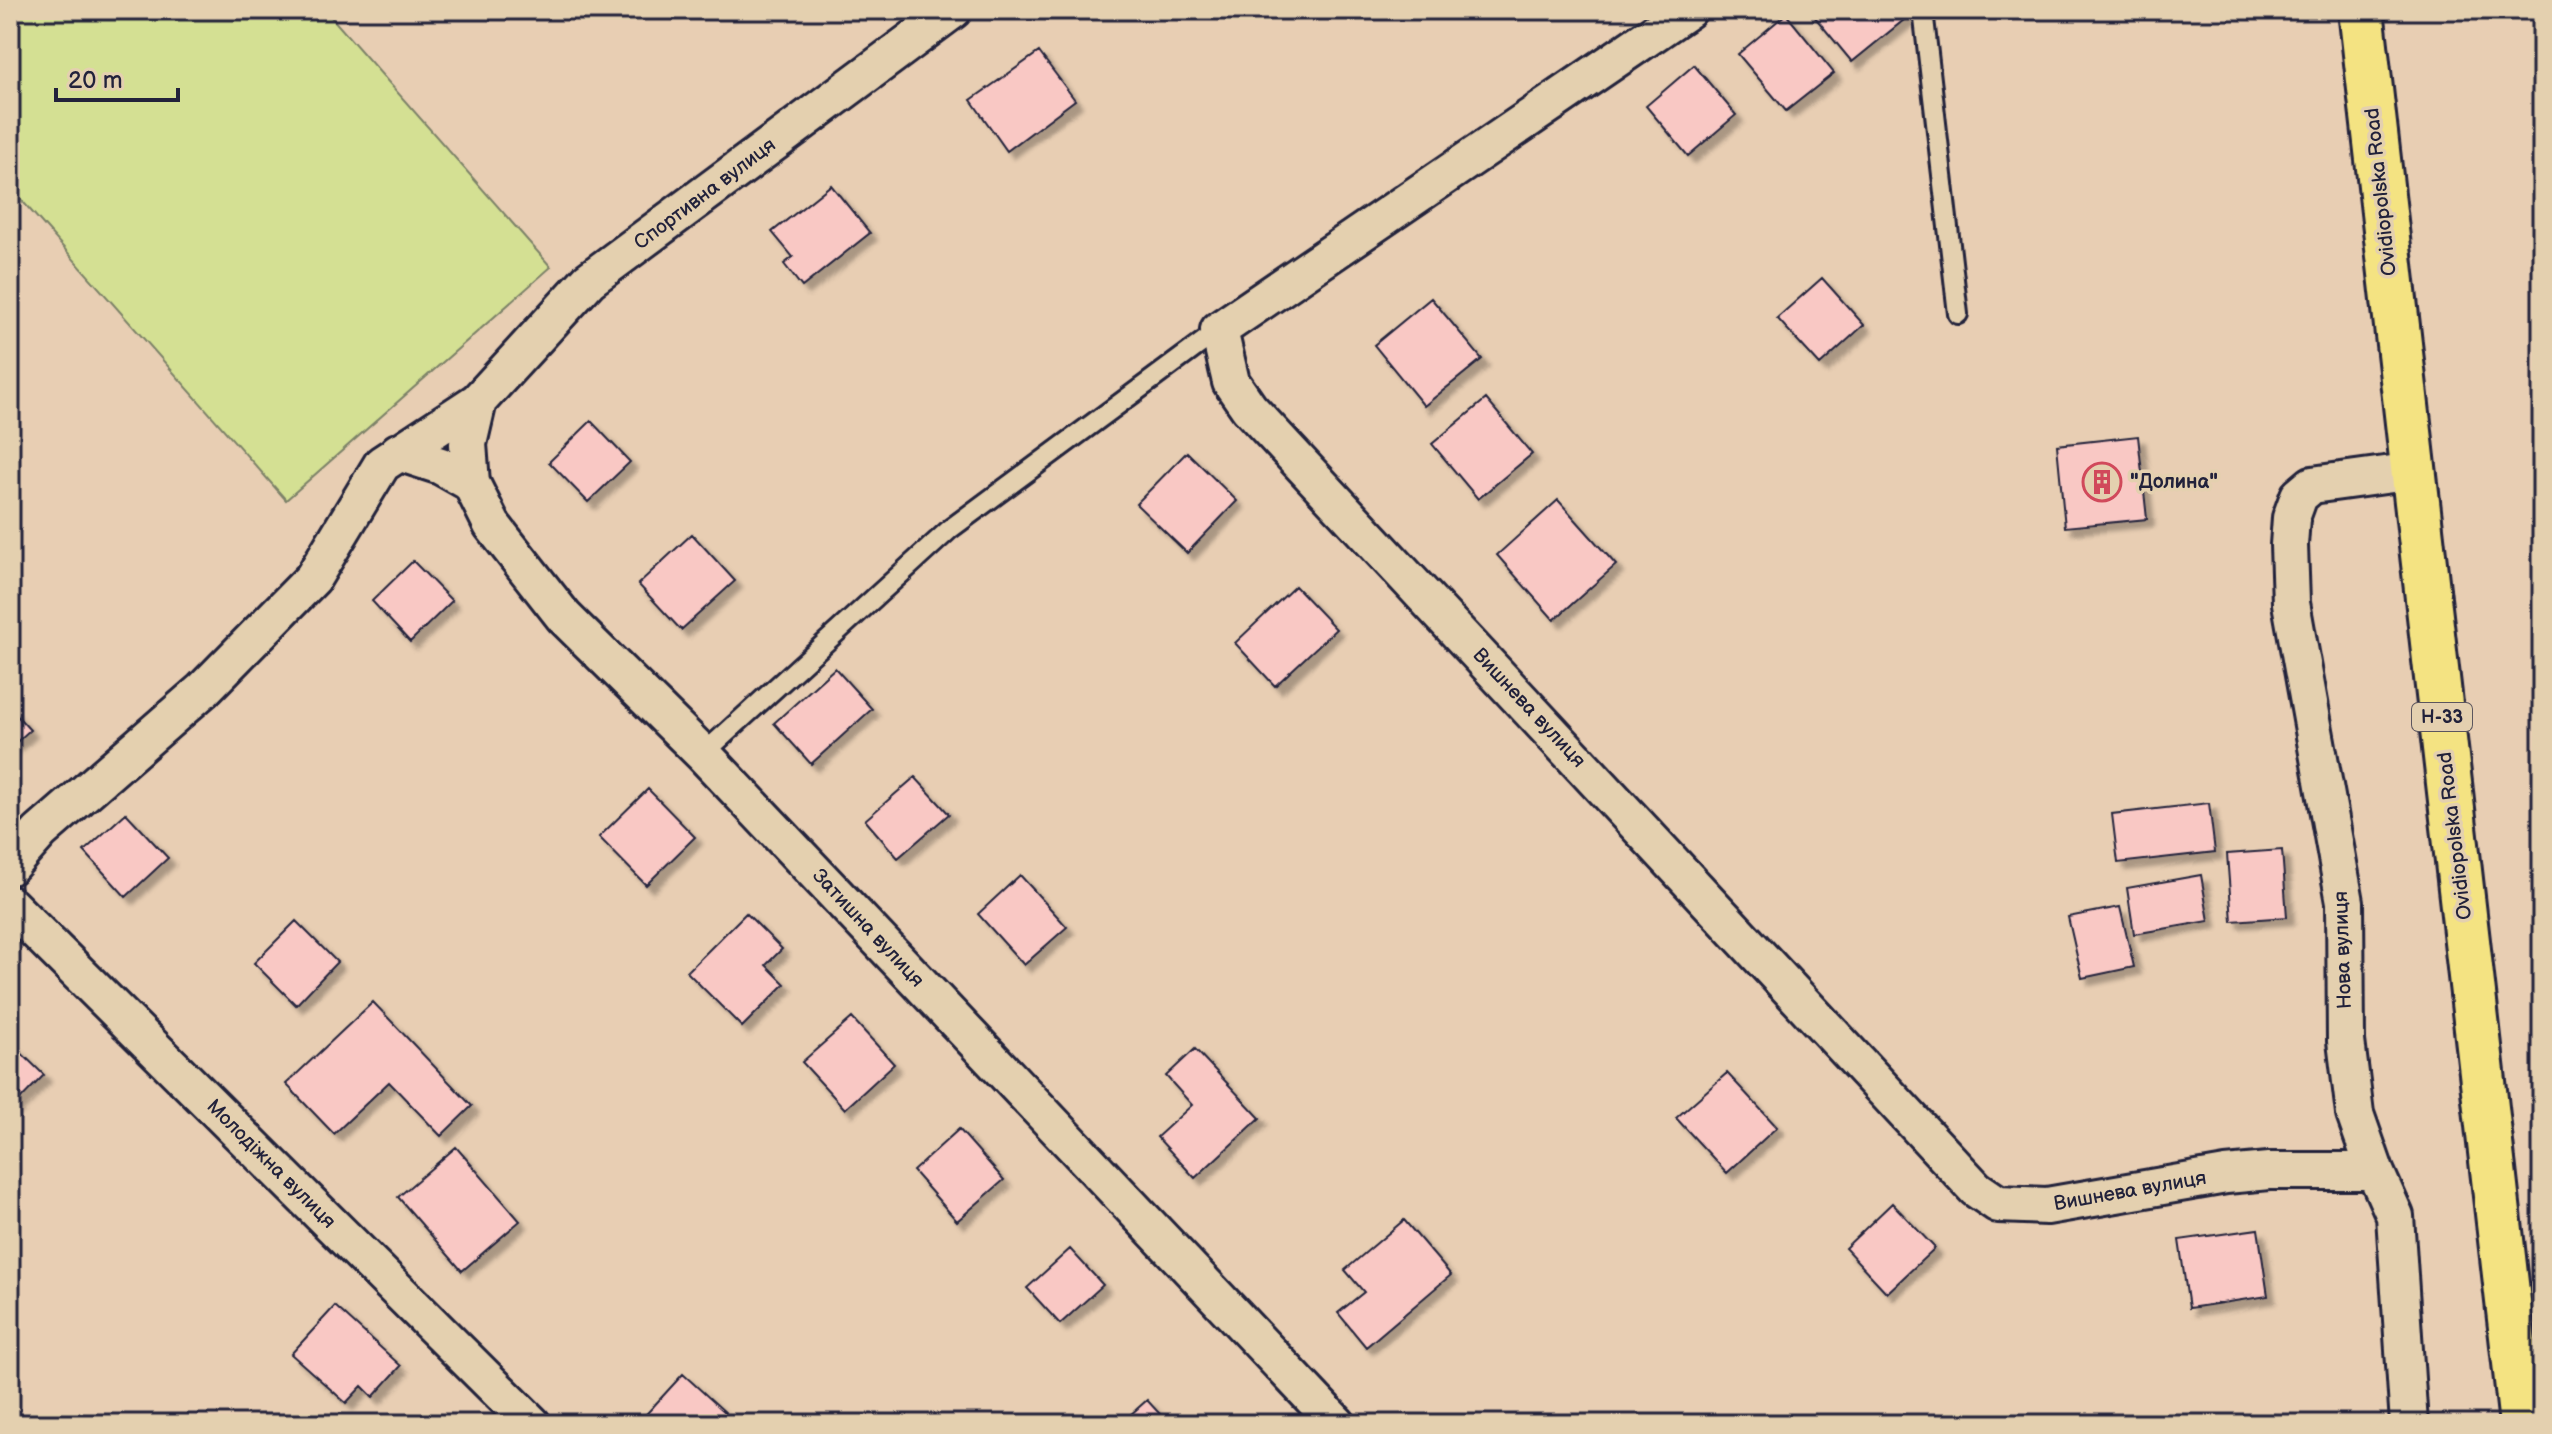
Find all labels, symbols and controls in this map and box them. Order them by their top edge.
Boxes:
scale bar [56,52,178,102]
text: 20 m [68,66,123,95]
street label: Ovidiopolska Road [2360,107,2402,277]
street label: Спортивна вулиця [630,133,780,255]
building icon: "Долина" [2081,461,2123,503]
place label: "Долина" [2130,470,2218,494]
street label: Вишнева вулиця [1468,643,1590,773]
road number: Н-33 [2412,703,2472,731]
street label: Ovidiopolska Road [2433,751,2477,921]
street label: Затишна вулиця [807,864,929,992]
street label: Нова вулиця [2329,891,2357,1009]
street label: Молодіжна вулиця [201,1094,341,1234]
street label: Вишнева вулиця [2052,1166,2208,1216]

